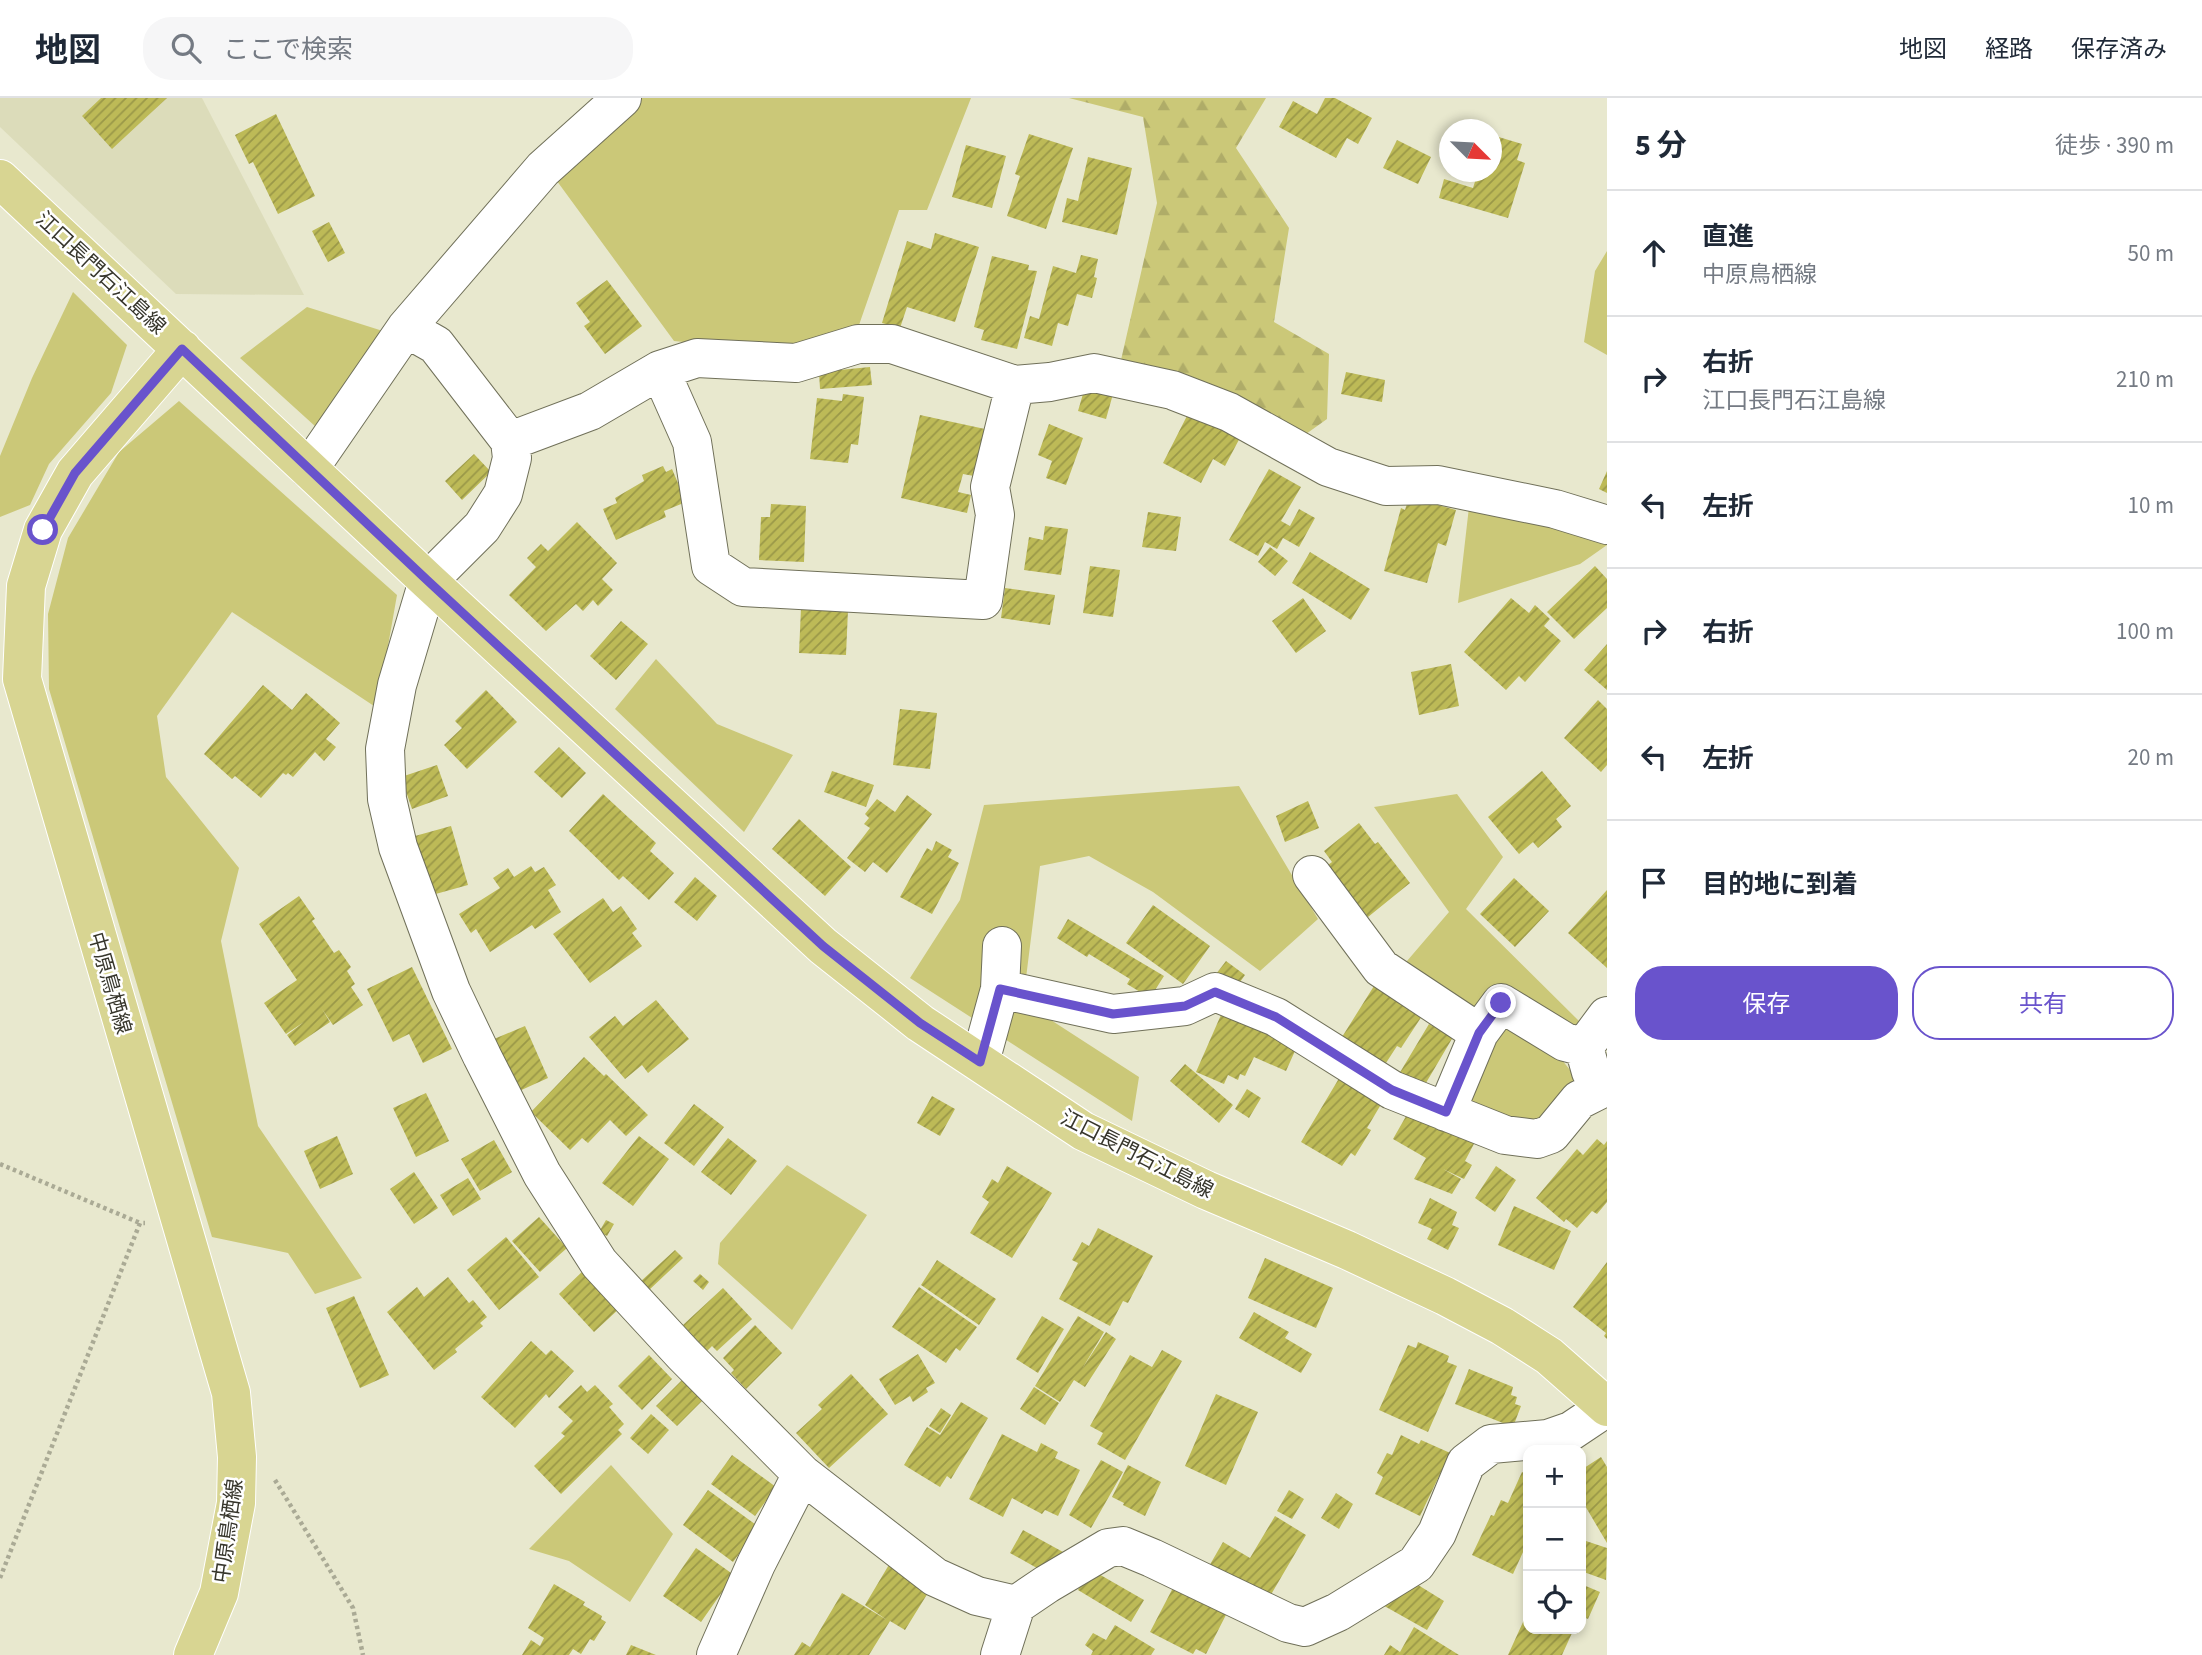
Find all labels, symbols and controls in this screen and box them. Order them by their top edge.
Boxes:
search box [143,17,633,80]
text: 地図 [35,27,101,74]
icon: search [167,29,205,67]
text: ここで検索 [223,31,353,68]
text: 地図 [1899,32,1947,67]
text: 経路 [1985,32,2033,67]
text: 保存済み [2071,32,2167,67]
north arrow [1439,119,1502,182]
text: 5 分 [1635,124,1687,167]
text: 徒歩 · 390 m [2055,129,2174,162]
street label: 江口長門石江島線 [29,205,173,341]
text: 直進 [1702,218,1754,255]
icon: ahead [1635,234,1673,272]
text: 50 m [2127,237,2174,270]
text: 中原鳥栖線 [1702,258,1817,291]
text: 右折 [1702,344,1754,381]
icon: right [1635,360,1673,398]
text: 210 m [2116,363,2174,396]
text: 江口長門石江島線 [1702,384,1886,417]
icon: left [1635,486,1673,524]
text: 左折 [1702,488,1754,525]
text: 10 m [2127,489,2174,522]
route start [27,514,58,545]
icon: right [1635,612,1673,650]
text: 右折 [1702,614,1754,651]
text: 100 m [2116,615,2174,648]
icon: left [1635,738,1673,776]
text: 左折 [1702,740,1754,777]
text: 20 m [2127,741,2174,774]
icon: arrive [1635,864,1673,902]
text: 目的地に到着 [1702,866,1858,903]
street label: 中原鳥栖線 [81,928,139,1038]
button: 保存 [1635,966,1898,1040]
button: 共有 [1912,966,2174,1040]
route end [1485,987,1516,1018]
street label: 江口長門石江島線 [1055,1102,1219,1206]
map controls [1523,1445,1586,1634]
button: + [1523,1445,1586,1508]
street label: 中原鳥栖線 [206,1477,250,1585]
button: − [1523,1508,1586,1571]
button: locate [1523,1571,1586,1634]

